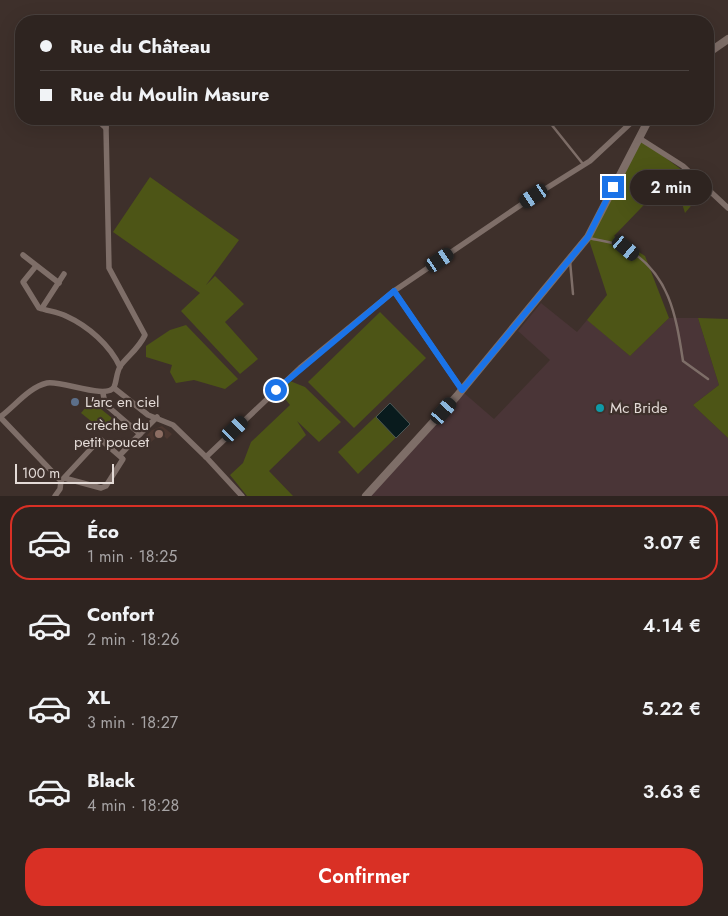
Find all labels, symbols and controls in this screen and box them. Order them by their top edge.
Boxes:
text: Rue du Château [70,33,211,60]
text: Rue du Moulin Masure [70,81,269,108]
callout: 2 min [630,170,713,204]
route end [602,176,624,198]
text: 2 min [650,176,692,199]
car [517,181,550,211]
car [609,233,642,263]
car [423,245,456,275]
route start [265,379,287,401]
place label: L'arc en ciel [85,391,159,413]
car [428,395,459,427]
marker: L'arc en ciel [69,396,81,408]
place label: Mc Bride [610,397,668,419]
marker: Mc Bride [594,402,606,414]
car [218,413,251,445]
place label: crèche du petit poucet [74,414,149,453]
marker: crèche du petit poucet [153,428,165,440]
scale bar [15,461,114,484]
text: 100 m [22,463,60,483]
text: Éco [87,518,119,545]
icon: car [27,520,72,565]
text: 3.07 € [643,529,701,556]
text: 1 min · 18:25 [87,545,177,568]
text: Confort [87,601,154,628]
icon: car [27,603,72,648]
text: 4.14 € [643,612,701,639]
text: 2 min · 18:26 [87,628,179,651]
text: XL [87,684,110,711]
icon: car [27,686,72,731]
text: 5.22 € [642,695,701,722]
text: 3 min · 18:27 [87,711,178,734]
text: Black [87,767,135,794]
icon: car [27,769,72,814]
text: 3.63 € [643,778,701,805]
text: 4 min · 18:28 [87,794,179,817]
button: Confirmer [25,848,703,906]

